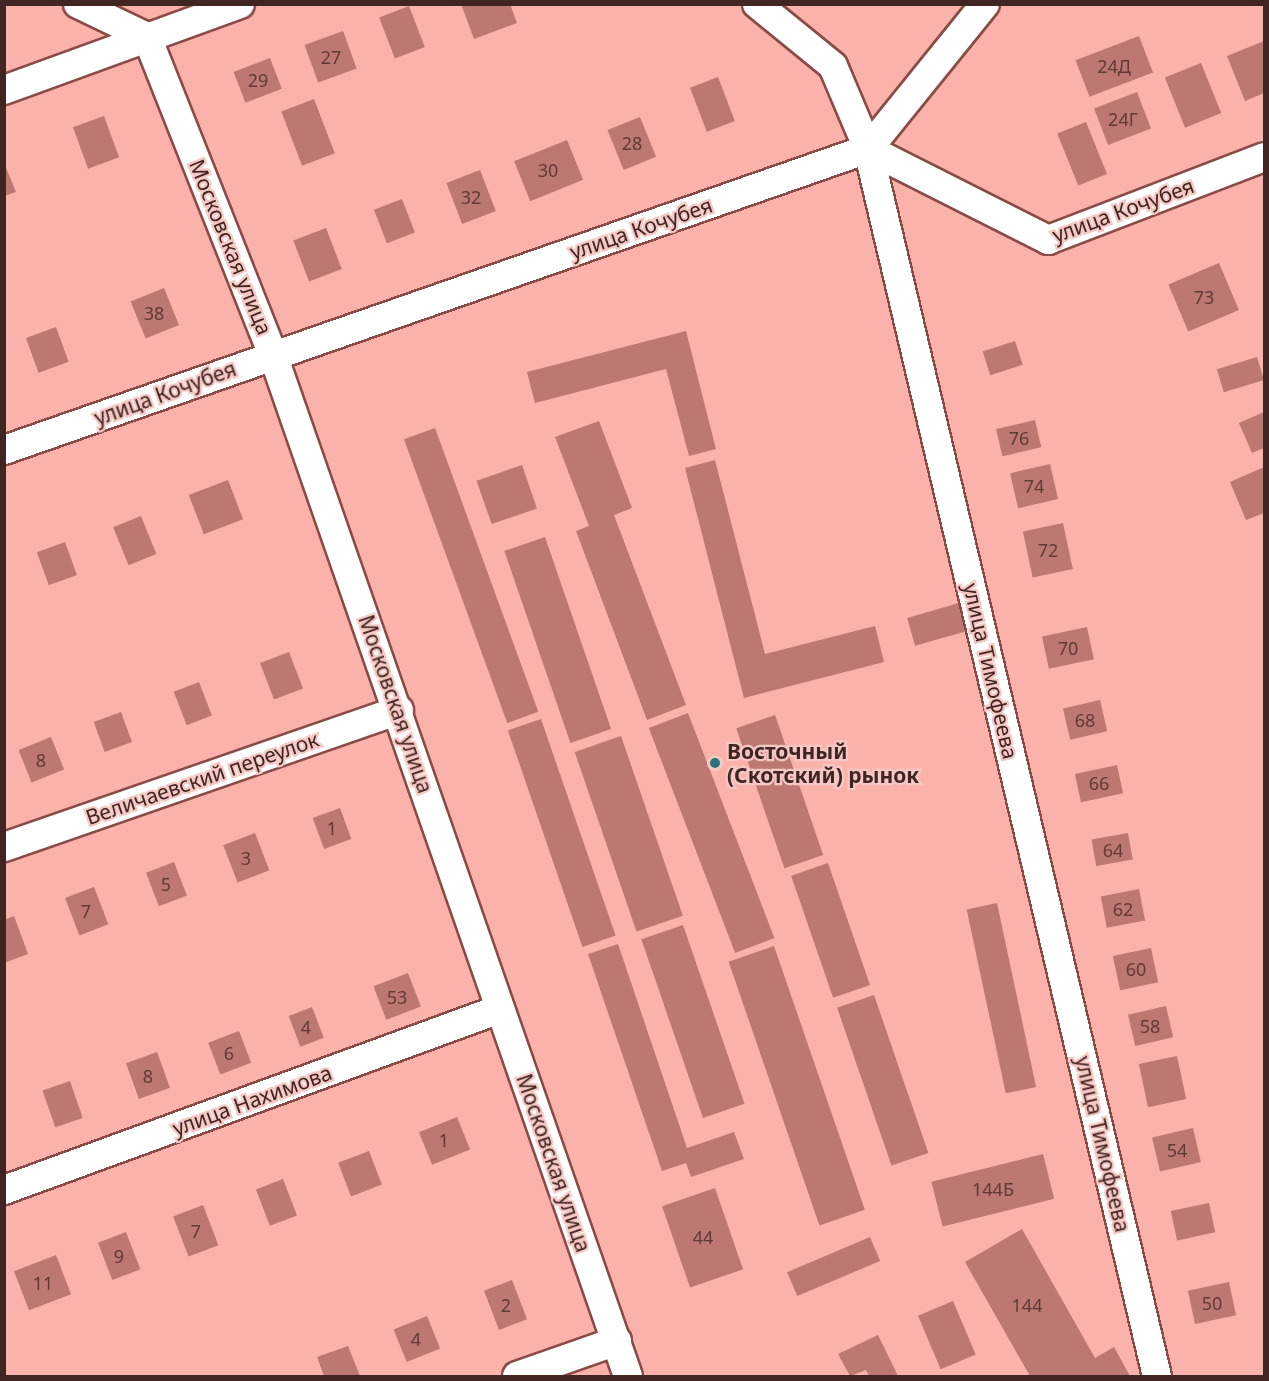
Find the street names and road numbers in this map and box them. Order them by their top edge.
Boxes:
street label: Московская улица [184,156,278,338]
street label: улица Кочубея [1049,173,1197,247]
street label: улица Кочубея [566,192,716,264]
street label: улица Кочубея [91,356,239,430]
street label: улица Тимофеева [958,581,1024,761]
street label: Московская улица [354,612,438,796]
street label: Величаевский переулок [82,726,322,830]
street label: улица Тимофеева [1070,1054,1136,1234]
street label: улица Нахимова [169,1059,335,1141]
street label: Московская улица [512,1071,596,1255]

